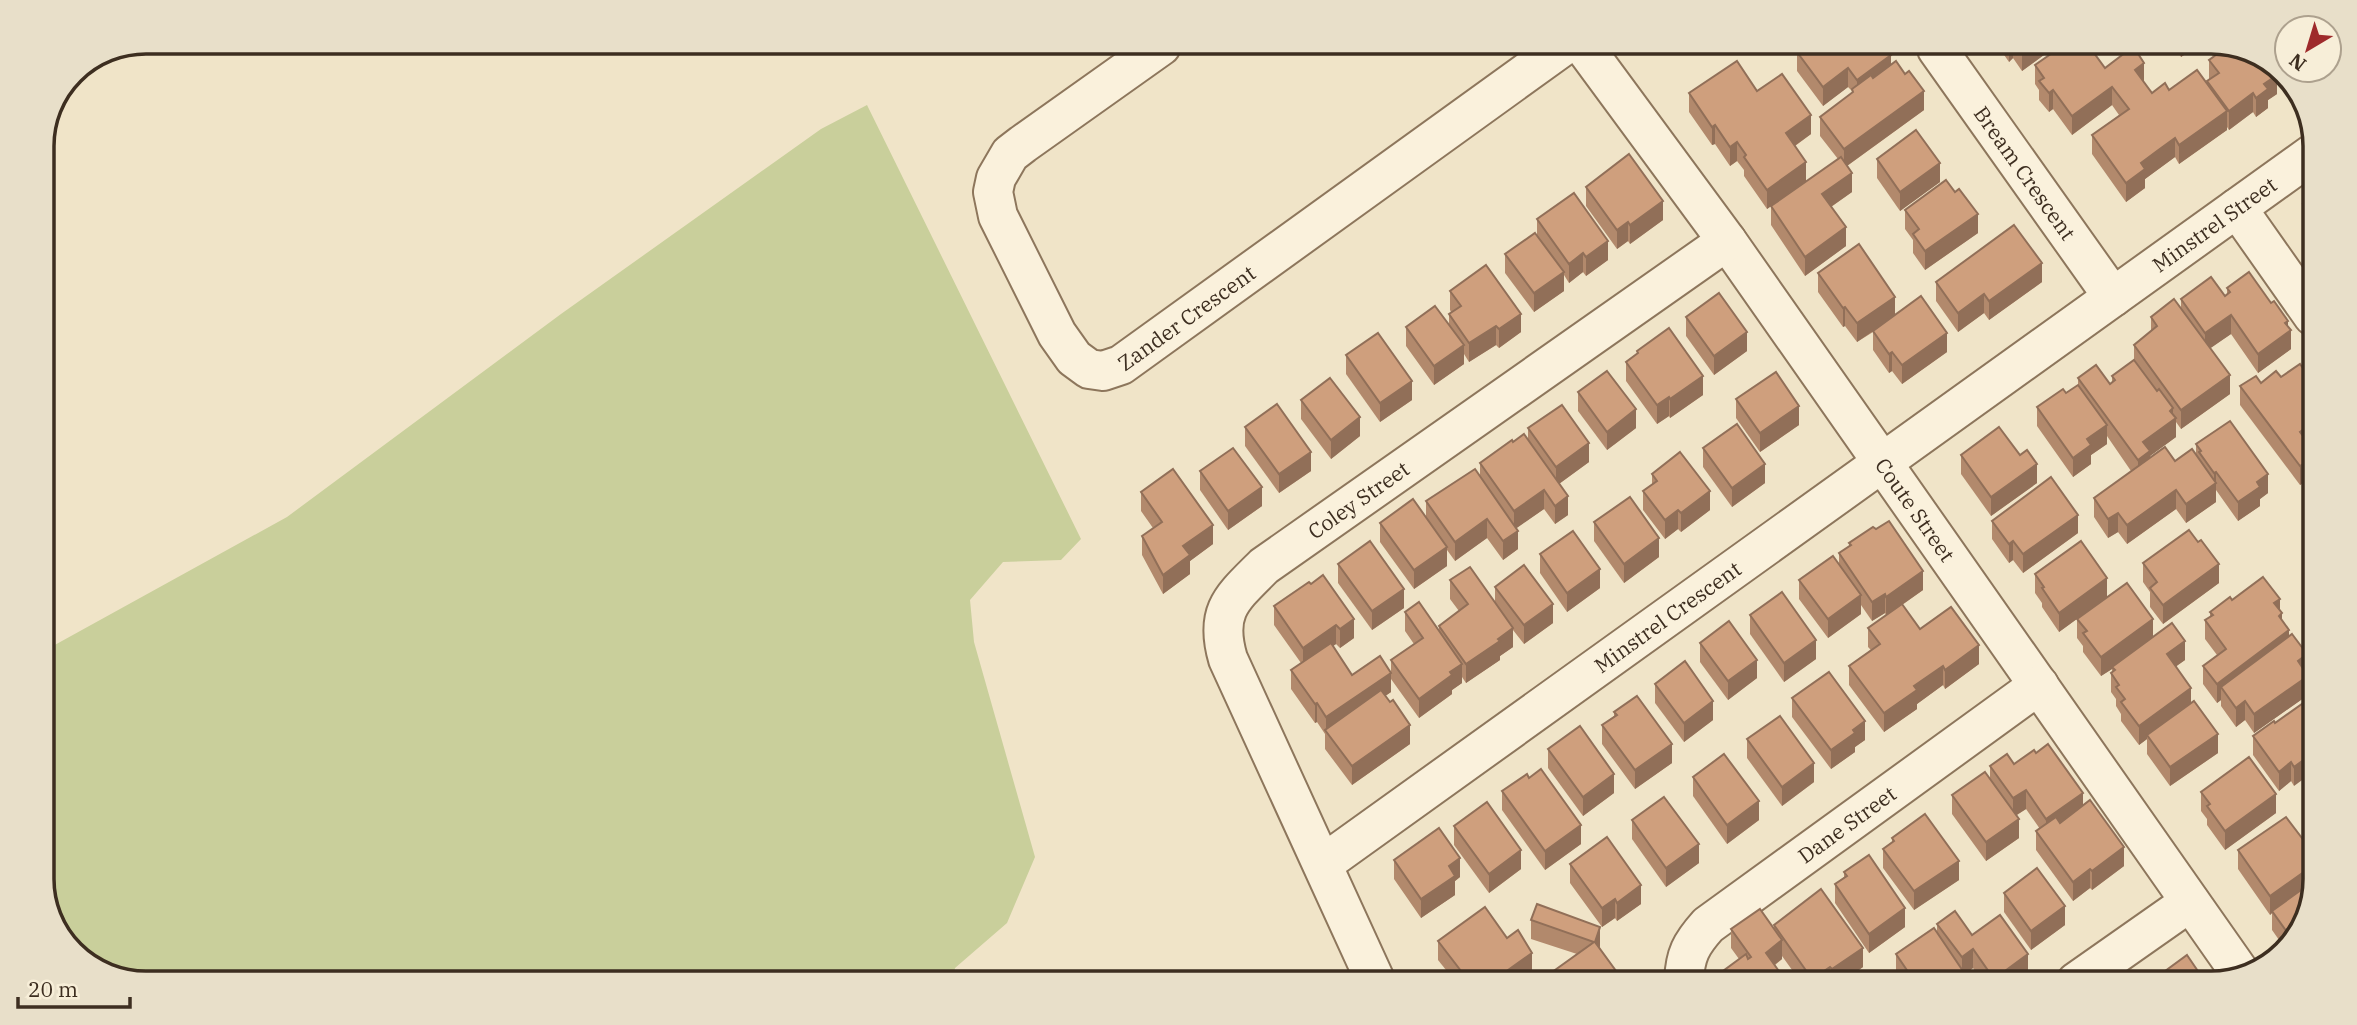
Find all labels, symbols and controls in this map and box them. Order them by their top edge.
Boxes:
north arrow [2273,14,2343,84]
text: N [2284,48,2311,76]
street label: Bream Crescent [1968,100,2082,246]
street label: Minstrel Street [2146,170,2282,278]
street label: Zander Crescent [1112,259,1261,377]
street label: Coute Street [1869,452,1961,567]
street label: Coley Street [1302,454,1415,545]
street label: Minstrel Crescent [1588,555,1747,679]
street label: Dane Street [1792,779,1901,869]
scale bar [18,965,130,1009]
text: 20 m [28,975,78,1003]

